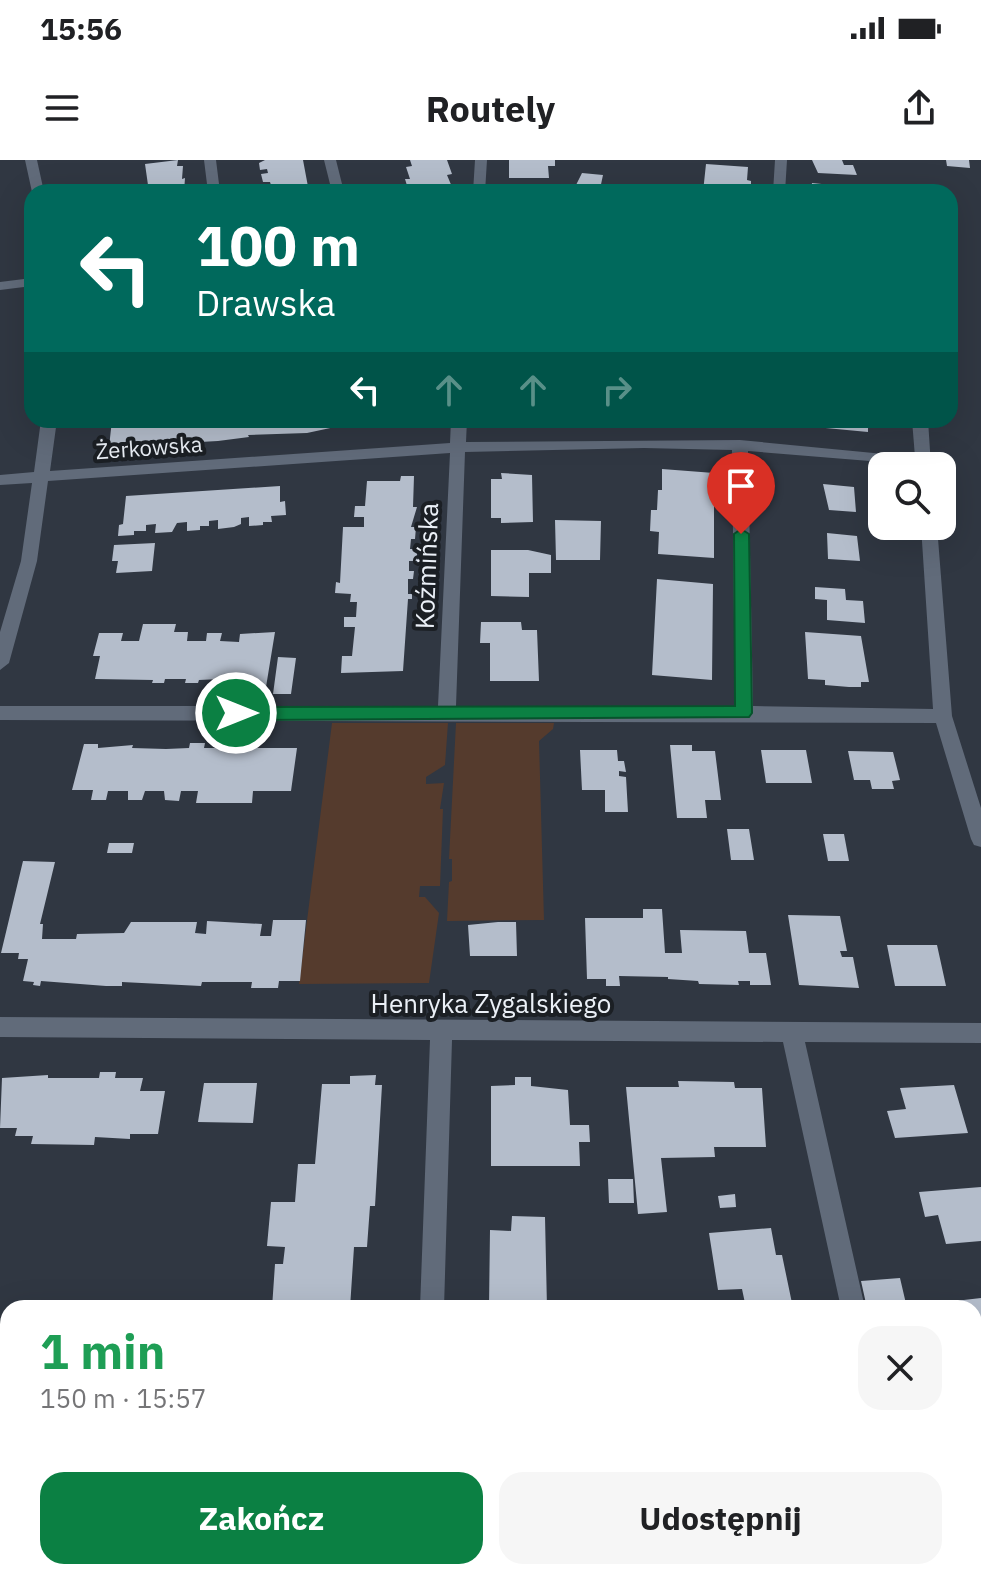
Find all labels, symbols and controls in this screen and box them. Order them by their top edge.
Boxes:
text: 15:56 [40,9,122,48]
text: Routely [426,85,555,132]
icon: menu [40,86,84,130]
icon: share [897,86,941,130]
text: 100 m [196,209,360,281]
icon: left [64,216,168,320]
text: Drawska [196,279,335,326]
icon: left [343,368,387,412]
icon: ahead [427,368,471,412]
icon: ahead [511,368,555,412]
icon: right [595,368,639,412]
street label: Żerkowska [95,429,204,465]
pin [707,452,775,534]
map controls [868,452,956,540]
button: search [868,452,956,540]
icon: arrive [719,464,763,508]
street label: Koźmińska [407,502,445,630]
position arrow [194,671,278,755]
street label: Henryka Zygalskiego [371,986,611,1020]
text: 1 min [40,1320,165,1382]
button: close [858,1326,942,1410]
text: 150 m · 15:57 [40,1381,206,1415]
button: Zakończ [40,1472,483,1564]
button: Udostępnij [499,1472,942,1564]

